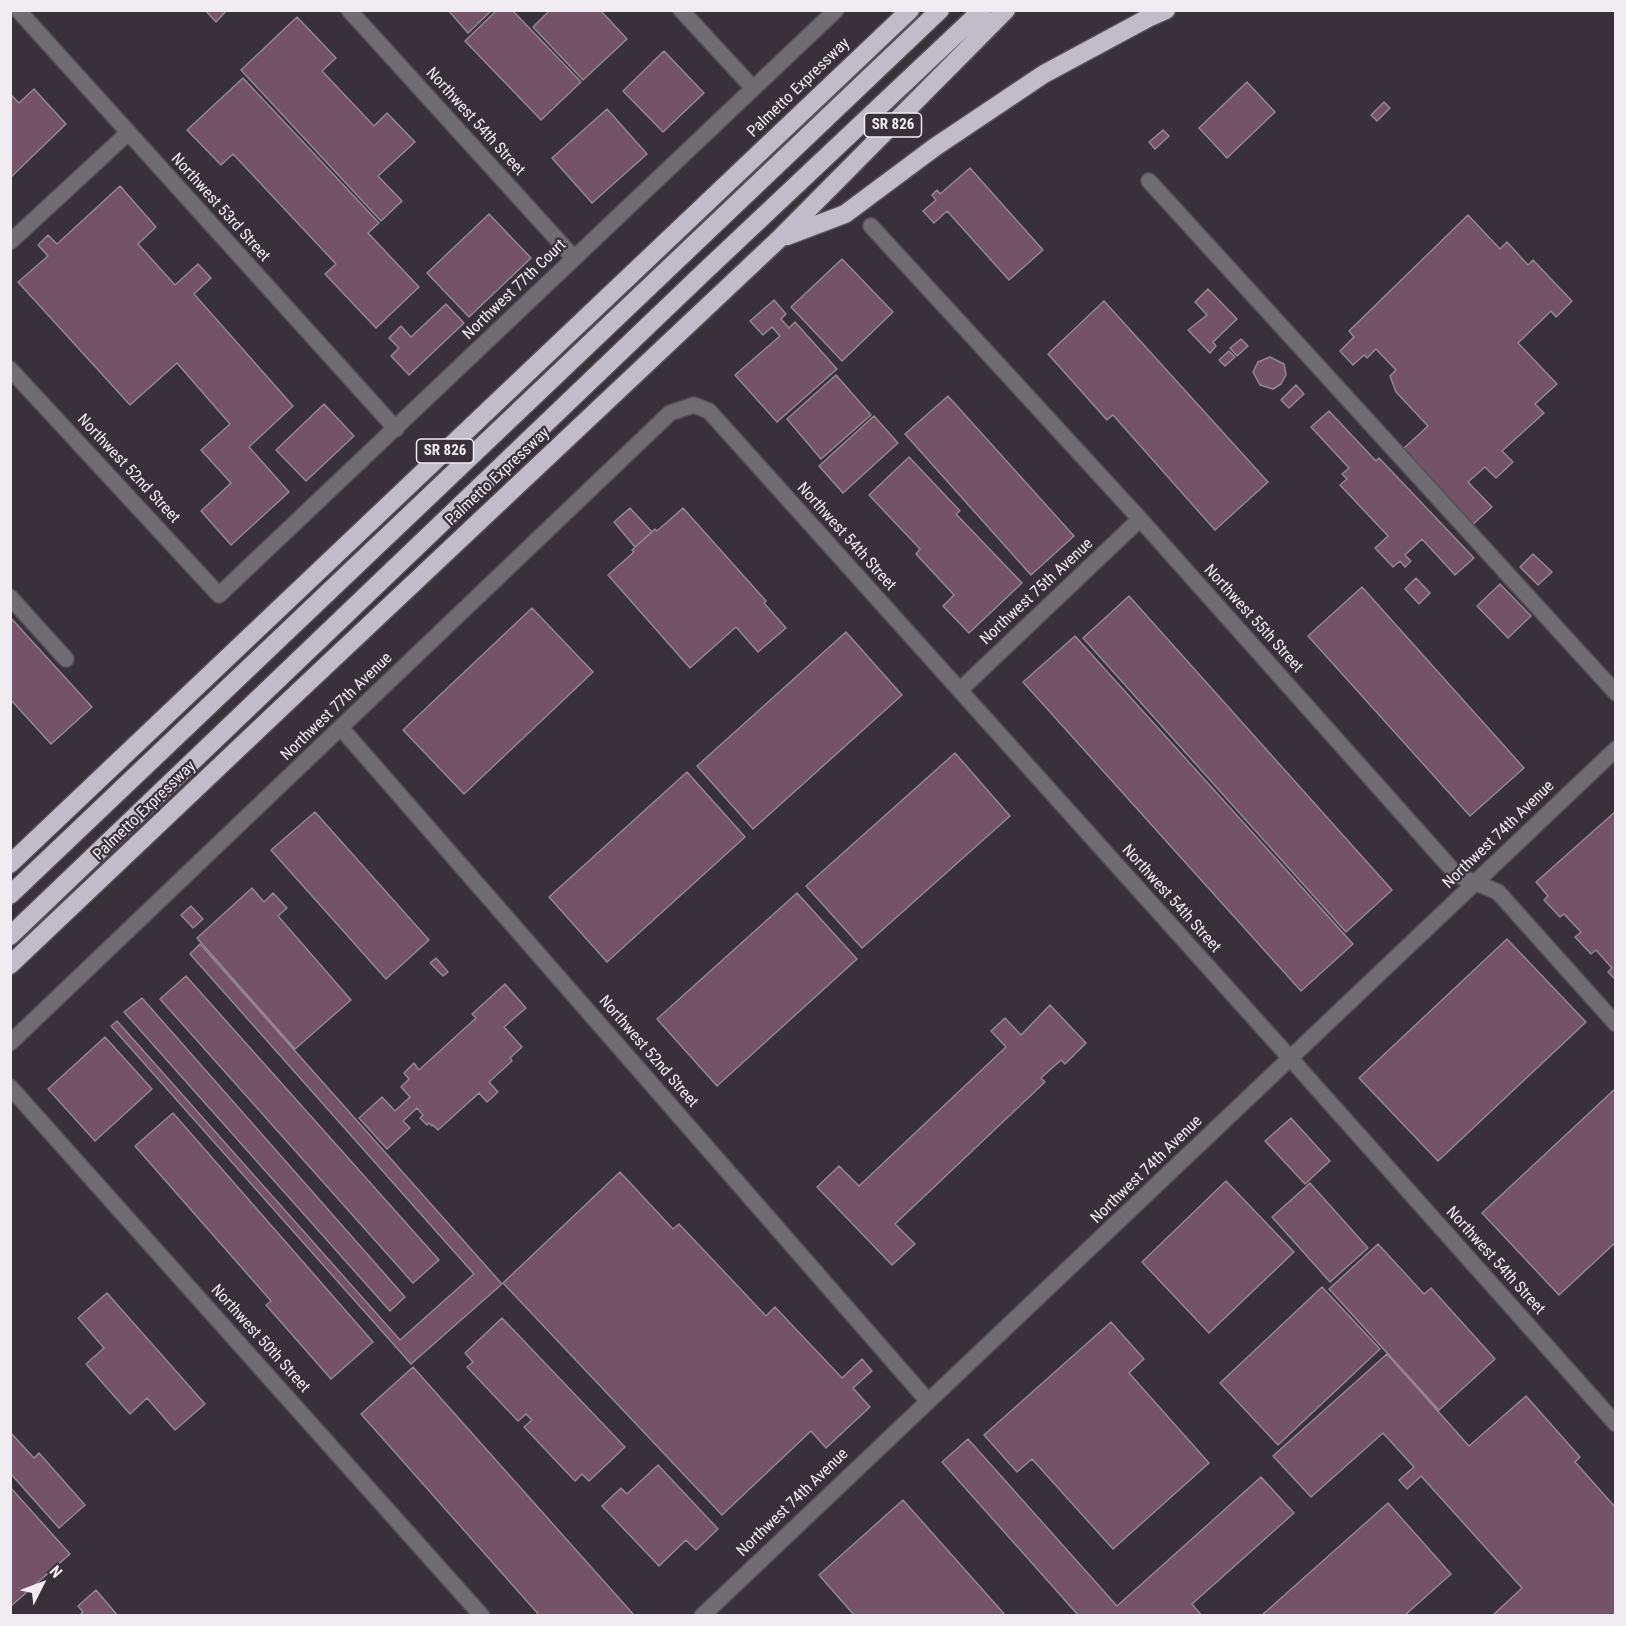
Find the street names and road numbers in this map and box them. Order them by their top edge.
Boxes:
street label: Palmetto Expressway [744,34,854,142]
street label: Northwest 54th Street [421,64,529,180]
road number: SR 826 [864,113,922,137]
street label: Northwest 53rd Street [166,150,274,266]
street label: Northwest 77th Court [459,236,571,344]
street label: Northwest 52nd Street [73,411,183,527]
street label: Palmetto Expressway [442,424,554,530]
road number: SR 826 [416,439,474,463]
street label: Northwest 54th Street [792,479,900,595]
street label: Northwest 75th Avenue [977,535,1097,649]
street label: Northwest 55th Street [1199,561,1307,677]
street label: Northwest 77th Avenue [277,649,397,765]
street label: Palmetto Expressway [90,757,200,865]
street label: Northwest 74th Avenue [1439,777,1559,893]
street label: Northwest 54th Street [1117,841,1225,957]
street label: Northwest 52nd Street [594,992,702,1112]
street label: Northwest 74th Avenue [1087,1112,1207,1228]
street label: Northwest 54th Street [1441,1203,1549,1319]
street label: Northwest 50th Street [206,1281,314,1397]
street label: Northwest 74th Avenue [733,1445,853,1561]

